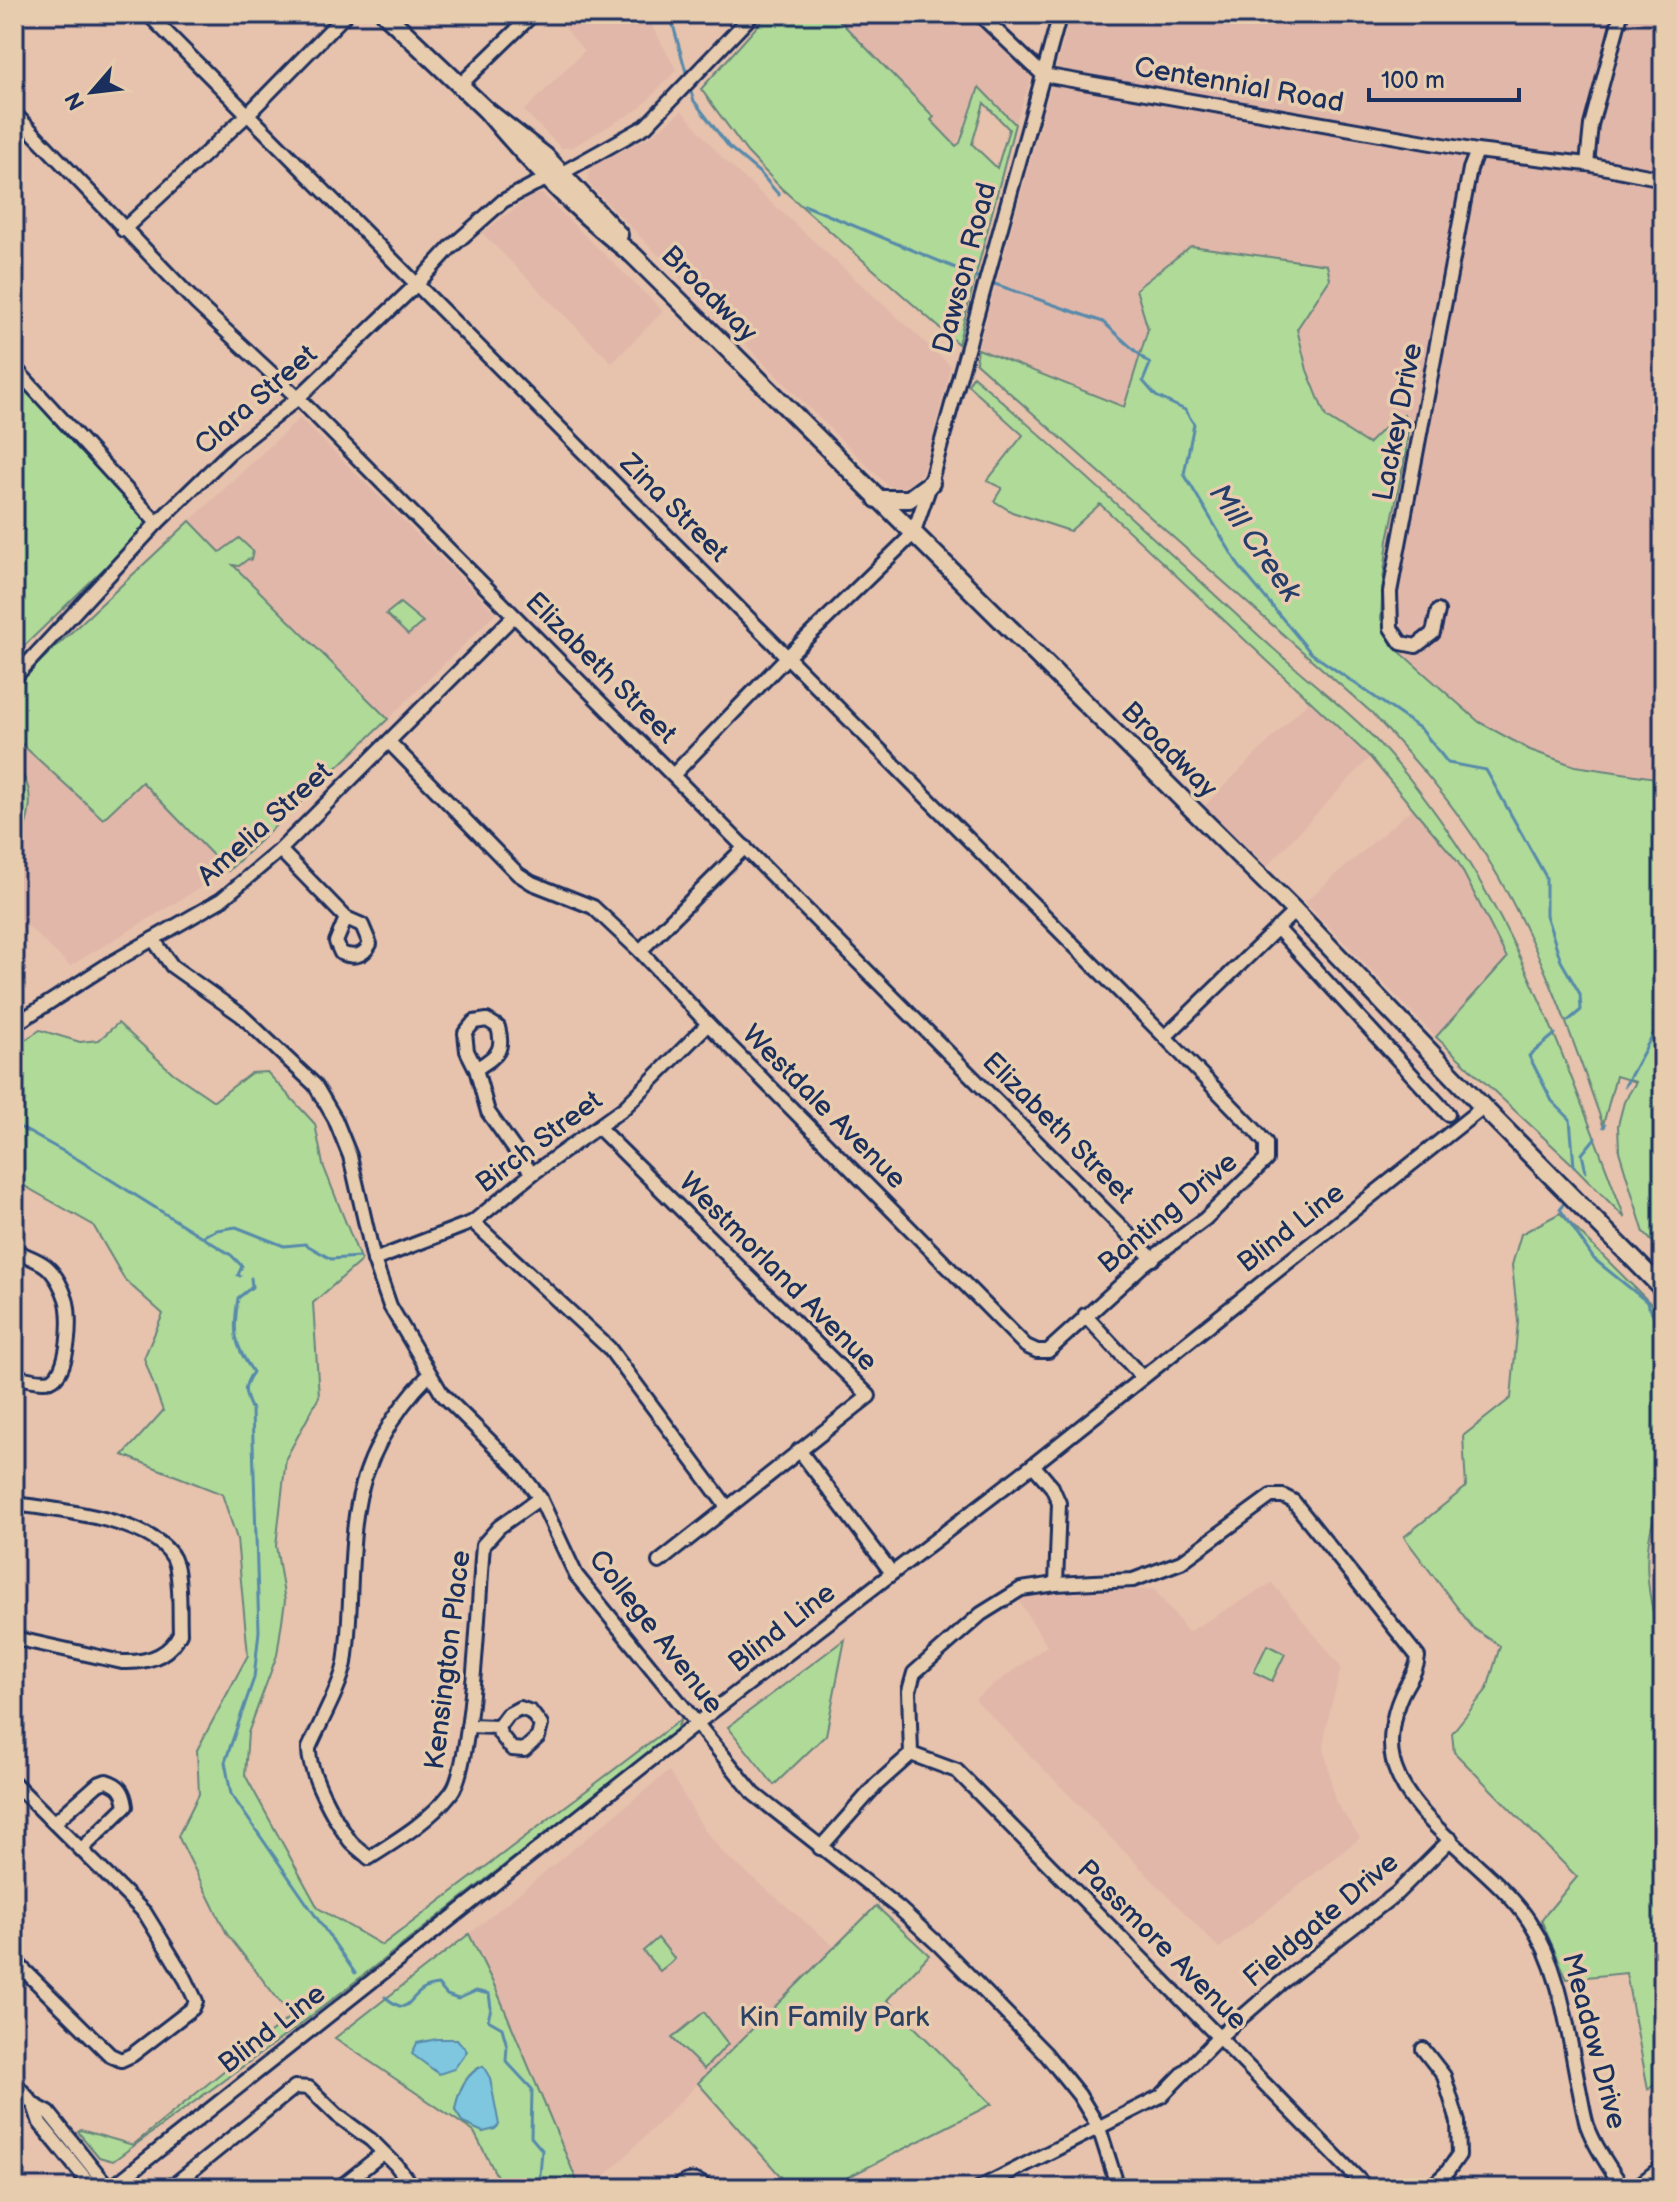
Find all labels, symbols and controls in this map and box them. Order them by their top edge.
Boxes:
street label: Centennial Road [1132,50,1346,120]
north arrow [52,52,132,132]
scale bar [1369,52,1519,102]
text: 100 m [1381,66,1445,95]
text: N [60,87,91,114]
street label: Dawson Road [926,179,1004,357]
street label: Broadway [654,239,764,349]
street label: Clara Street [188,338,324,462]
street label: Lackey Drive [1367,340,1429,504]
street label: Zina Street [612,446,735,569]
water label: Mill Creek [1201,477,1309,610]
street label: Elizabeth Street [518,585,684,751]
street label: Broadway [1114,695,1224,805]
street label: Amelia Street [191,755,339,893]
street label: Westdale Avenue [735,1018,913,1196]
street label: Elizabeth Street [975,1045,1141,1211]
street label: Birch Street [469,1084,609,1200]
street label: Banting Drive [1092,1145,1244,1281]
street label: Westmorland Avenue [672,1166,884,1378]
street label: Blind Line [1231,1176,1351,1280]
street label: College Avenue [582,1543,730,1721]
street label: Kensington Place [418,1549,478,1771]
street label: Blind Line [722,1576,842,1680]
street label: Fieldgate Drive [1237,1846,1405,1994]
street label: Passmore Avenue [1070,1853,1254,2037]
street label: Meadow Drive [1555,1950,1633,2132]
street label: Blind Line [212,1977,332,2081]
park label: Kin Family Park [739,2001,929,2034]

